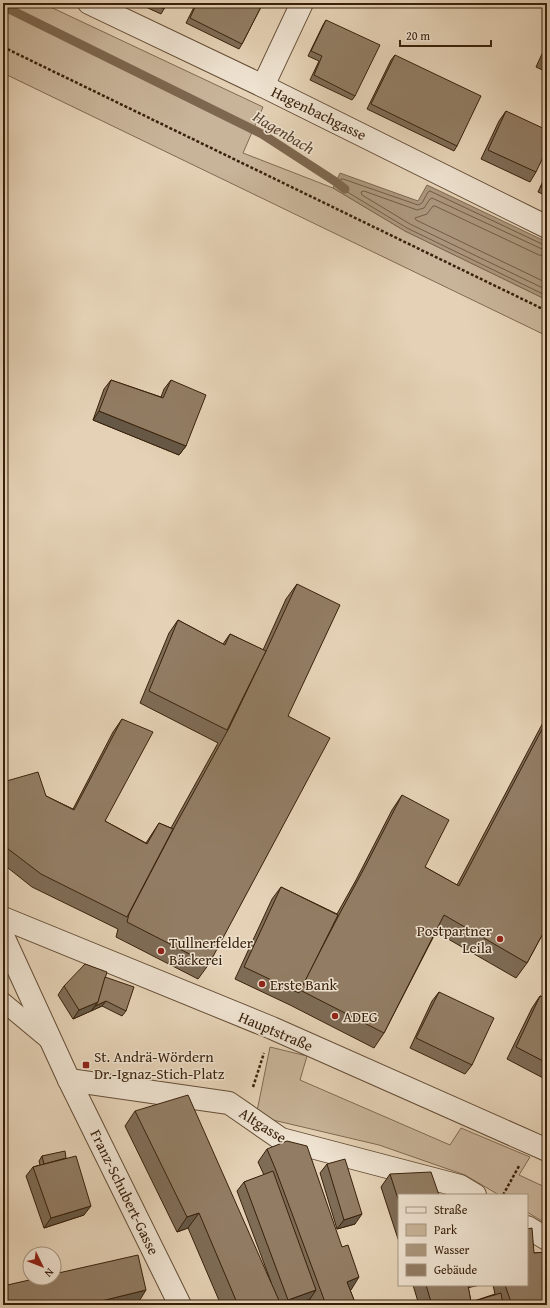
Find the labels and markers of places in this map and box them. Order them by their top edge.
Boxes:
place label: Postpartner Leila [417,920,492,958]
place label: Tullnerfelder Bäckerei [169,932,253,970]
marker: Postpartner Leila [495,934,505,944]
marker: Tullnerfelder Bäckerei [156,946,166,956]
place label: Erste Bank [270,974,337,995]
marker: Erste Bank [257,979,267,989]
place label: ADEG [343,1006,378,1027]
marker: ADEG [330,1011,340,1021]
place label: St. Andrä-Wördern Dr.-Ignaz-Stich-Platz [94,1046,225,1084]
marker: St. Andrä-Wördern Dr.-Ignaz-Stich-Platz [81,1060,91,1070]

